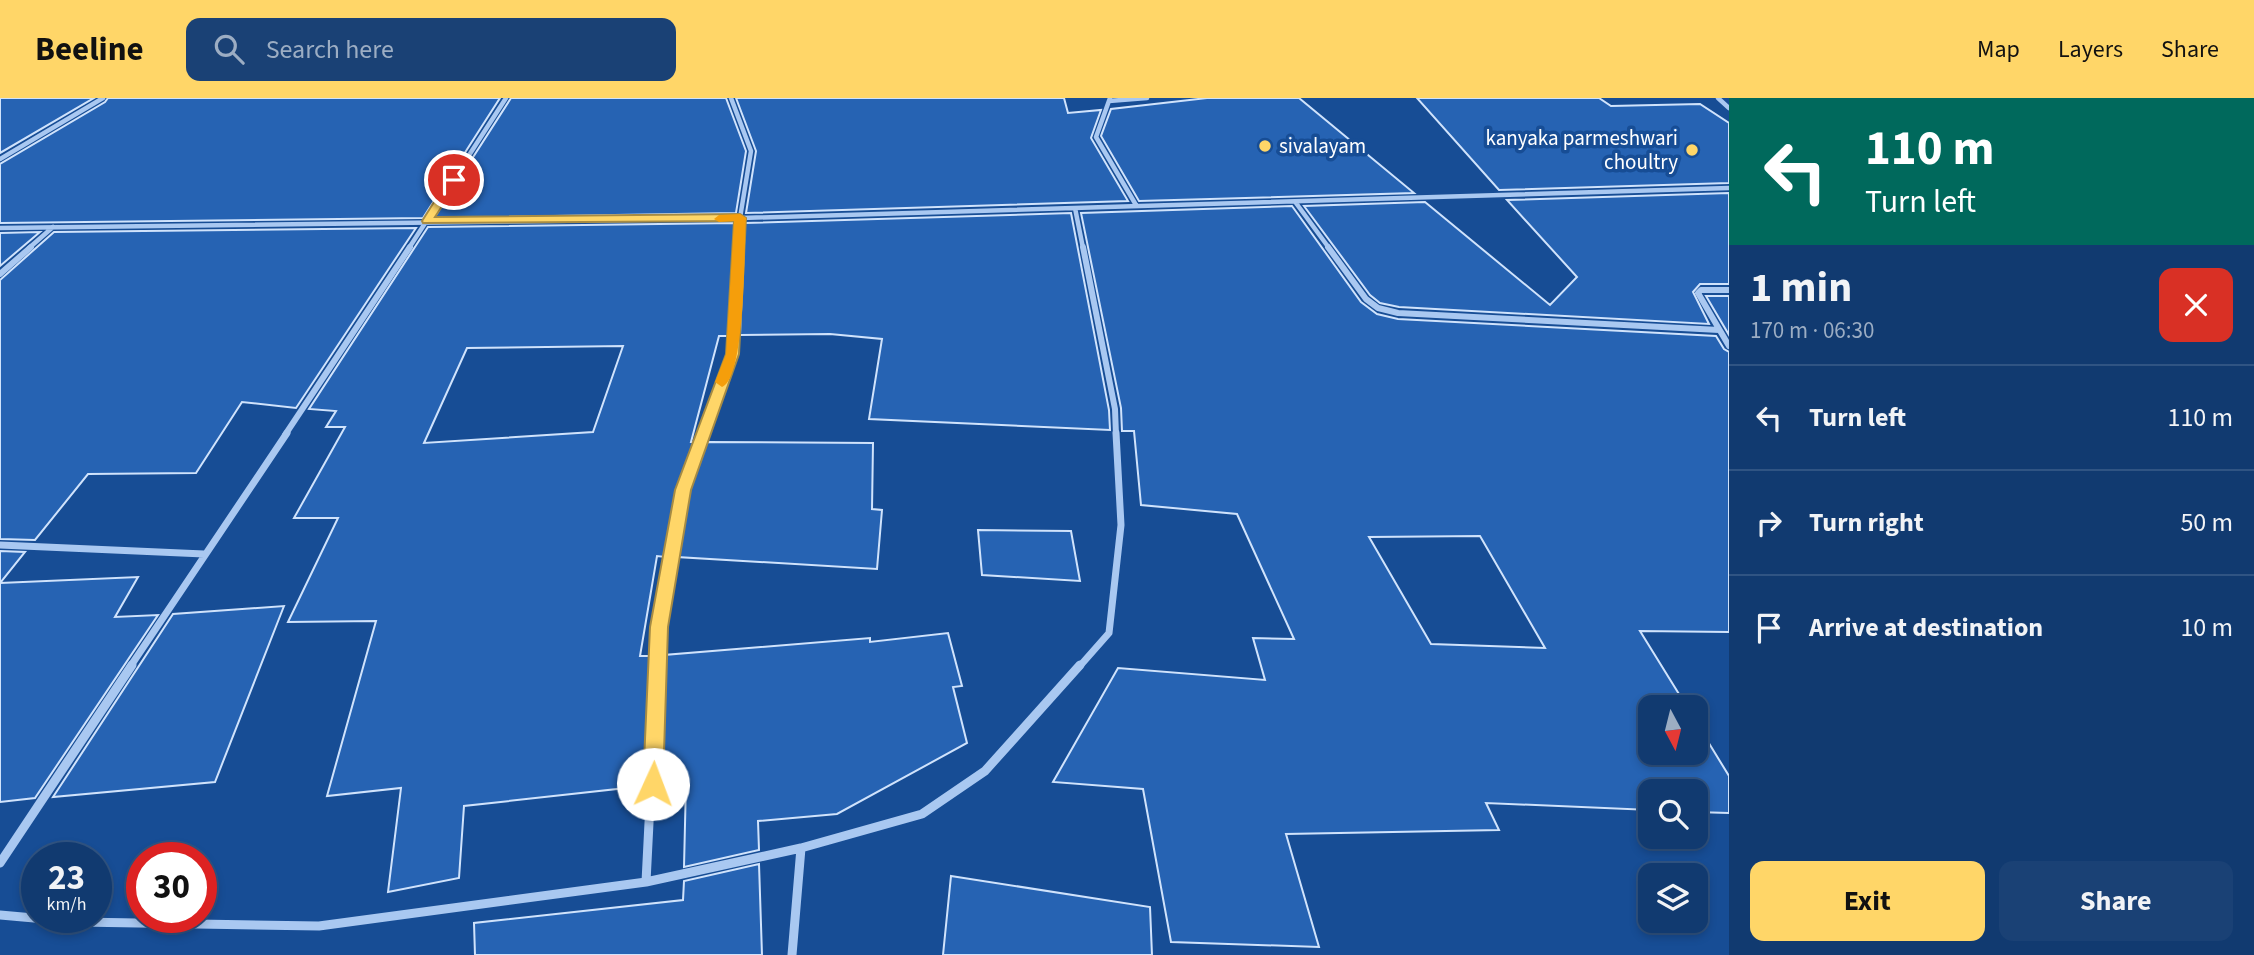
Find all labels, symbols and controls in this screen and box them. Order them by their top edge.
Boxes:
search box [186,18,676,81]
text: Beeline [35,26,144,73]
icon: search [210,30,248,68]
text: Search here [266,31,394,68]
text: Map [1977,32,2020,67]
text: Layers [2058,32,2123,67]
text: Share [2161,32,2219,67]
text: 110 m [1865,114,1994,184]
place label: kanyaka parmeshwari choultry [1486,123,1678,177]
icon: left [1750,126,1841,217]
place label: sivalayam [1279,131,1366,161]
marker: sivalayam [1257,138,1273,154]
marker: kanyaka parmeshwari choultry [1684,142,1700,158]
pin [424,150,484,210]
icon: arrive [435,161,473,199]
text: Turn left [1865,179,1976,225]
text: 1 min [1750,258,1852,318]
button: close [2159,268,2233,342]
text: 170 m · 06:30 [1750,314,1874,347]
icon: left [1750,399,1788,437]
text: Turn left [1809,399,1906,436]
text: 110 m [2167,399,2233,436]
icon: right [1750,504,1788,542]
text: Turn right [1809,504,1924,541]
text: 50 m [2180,504,2233,541]
icon: arrive [1750,609,1788,647]
text: Arrive at destination [1809,609,2043,646]
text: 10 m [2180,609,2233,646]
north arrow [1638,695,1708,765]
map controls [1638,695,1708,933]
position arrow [616,747,690,821]
button: search [1638,779,1708,849]
speed limit sign: 30 [126,842,217,933]
text: 23 [48,853,85,903]
button: Exit [1750,861,1985,941]
button: Share [1999,861,2233,941]
button: layers [1638,863,1708,933]
text: km/h [47,892,86,917]

